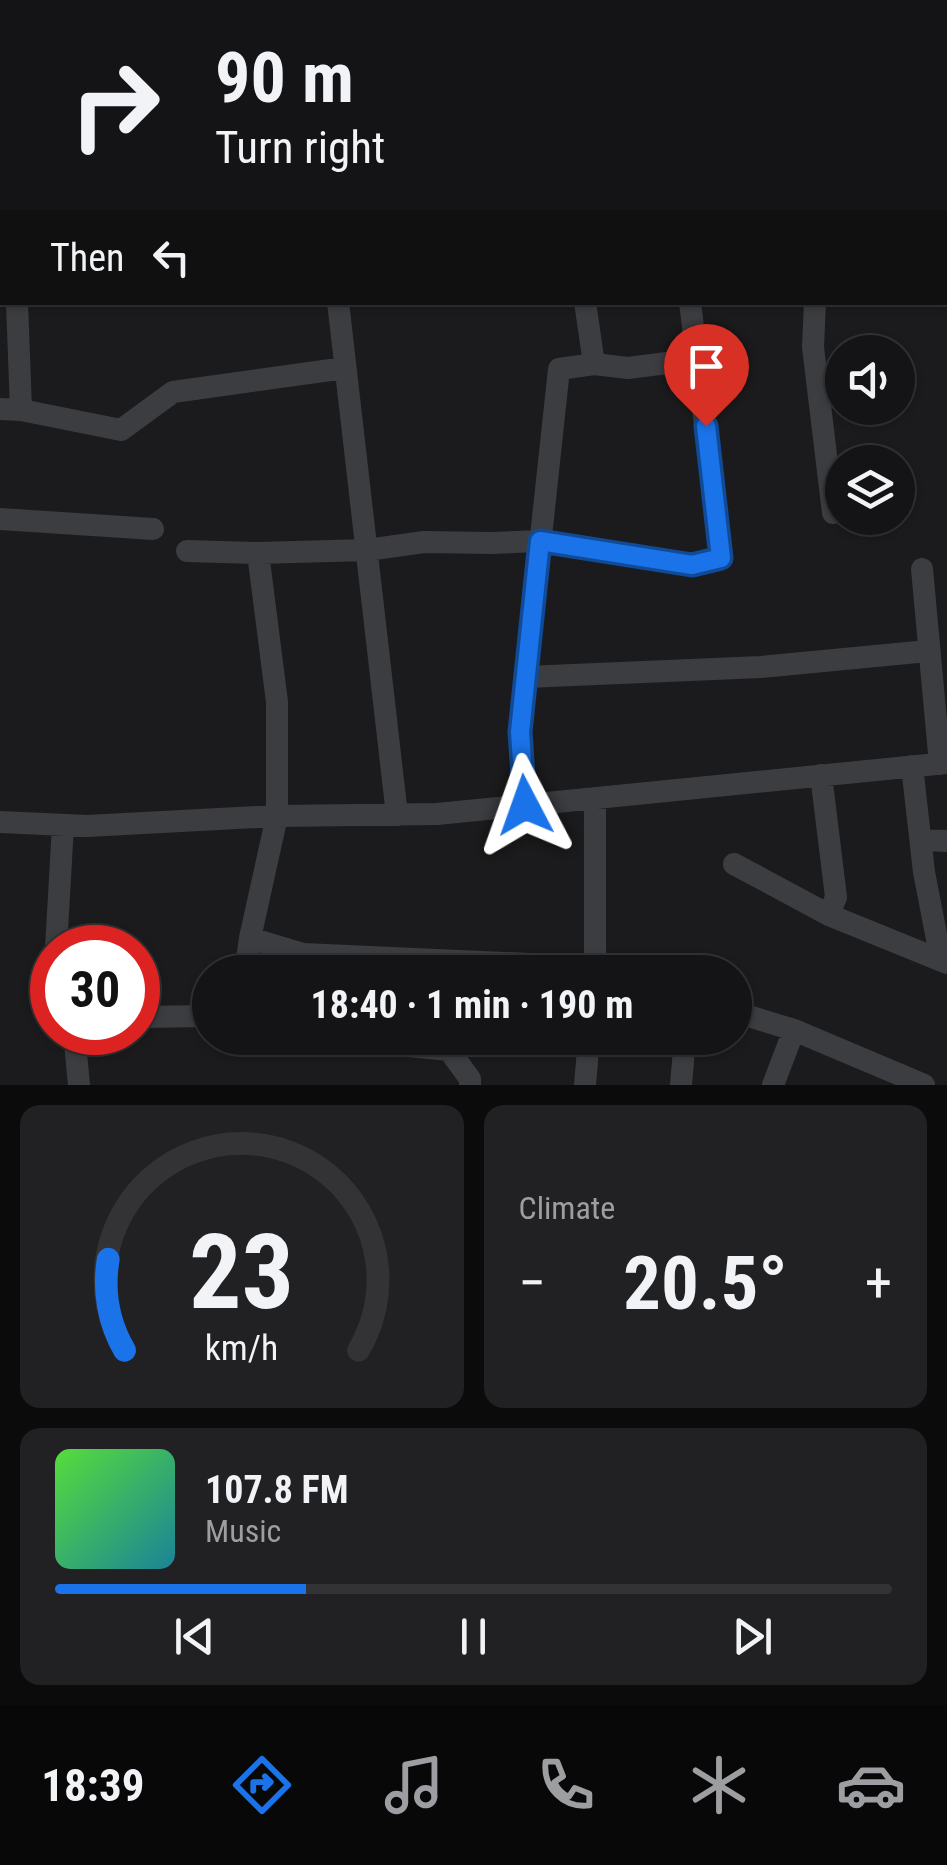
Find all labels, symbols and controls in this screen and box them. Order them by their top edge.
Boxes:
text: 90 m [215,37,354,119]
icon: right [50,40,180,170]
text: Turn right [215,121,385,174]
icon: left [144,230,199,285]
text: Then [50,236,124,280]
pin [664,324,749,427]
map controls [825,335,915,535]
button: sound [825,335,915,425]
icon: arrive [679,339,734,394]
button: layers [825,445,915,535]
position arrow [473,753,577,857]
speed limit sign: 30 [30,925,160,1055]
text: 18:40 · 1 min · 190 m [311,983,633,1027]
text: Climate [519,1189,615,1227]
text: 23 [189,1212,294,1333]
text: 20.5° [623,1239,788,1327]
text: − [519,1251,546,1315]
text: + [865,1251,892,1315]
text: km/h [205,1327,279,1369]
text: 107.8 FM [205,1468,349,1512]
text: Music [205,1512,281,1550]
icon: previous [167,1609,222,1664]
icon: pause [446,1609,501,1664]
icon: next [725,1609,780,1664]
icon: directions [227,1750,297,1820]
icon: music [379,1750,449,1820]
icon: phone [531,1750,601,1820]
icon: climate [684,1750,754,1820]
icon: car [836,1750,906,1820]
text: 18:39 [41,1759,144,1812]

